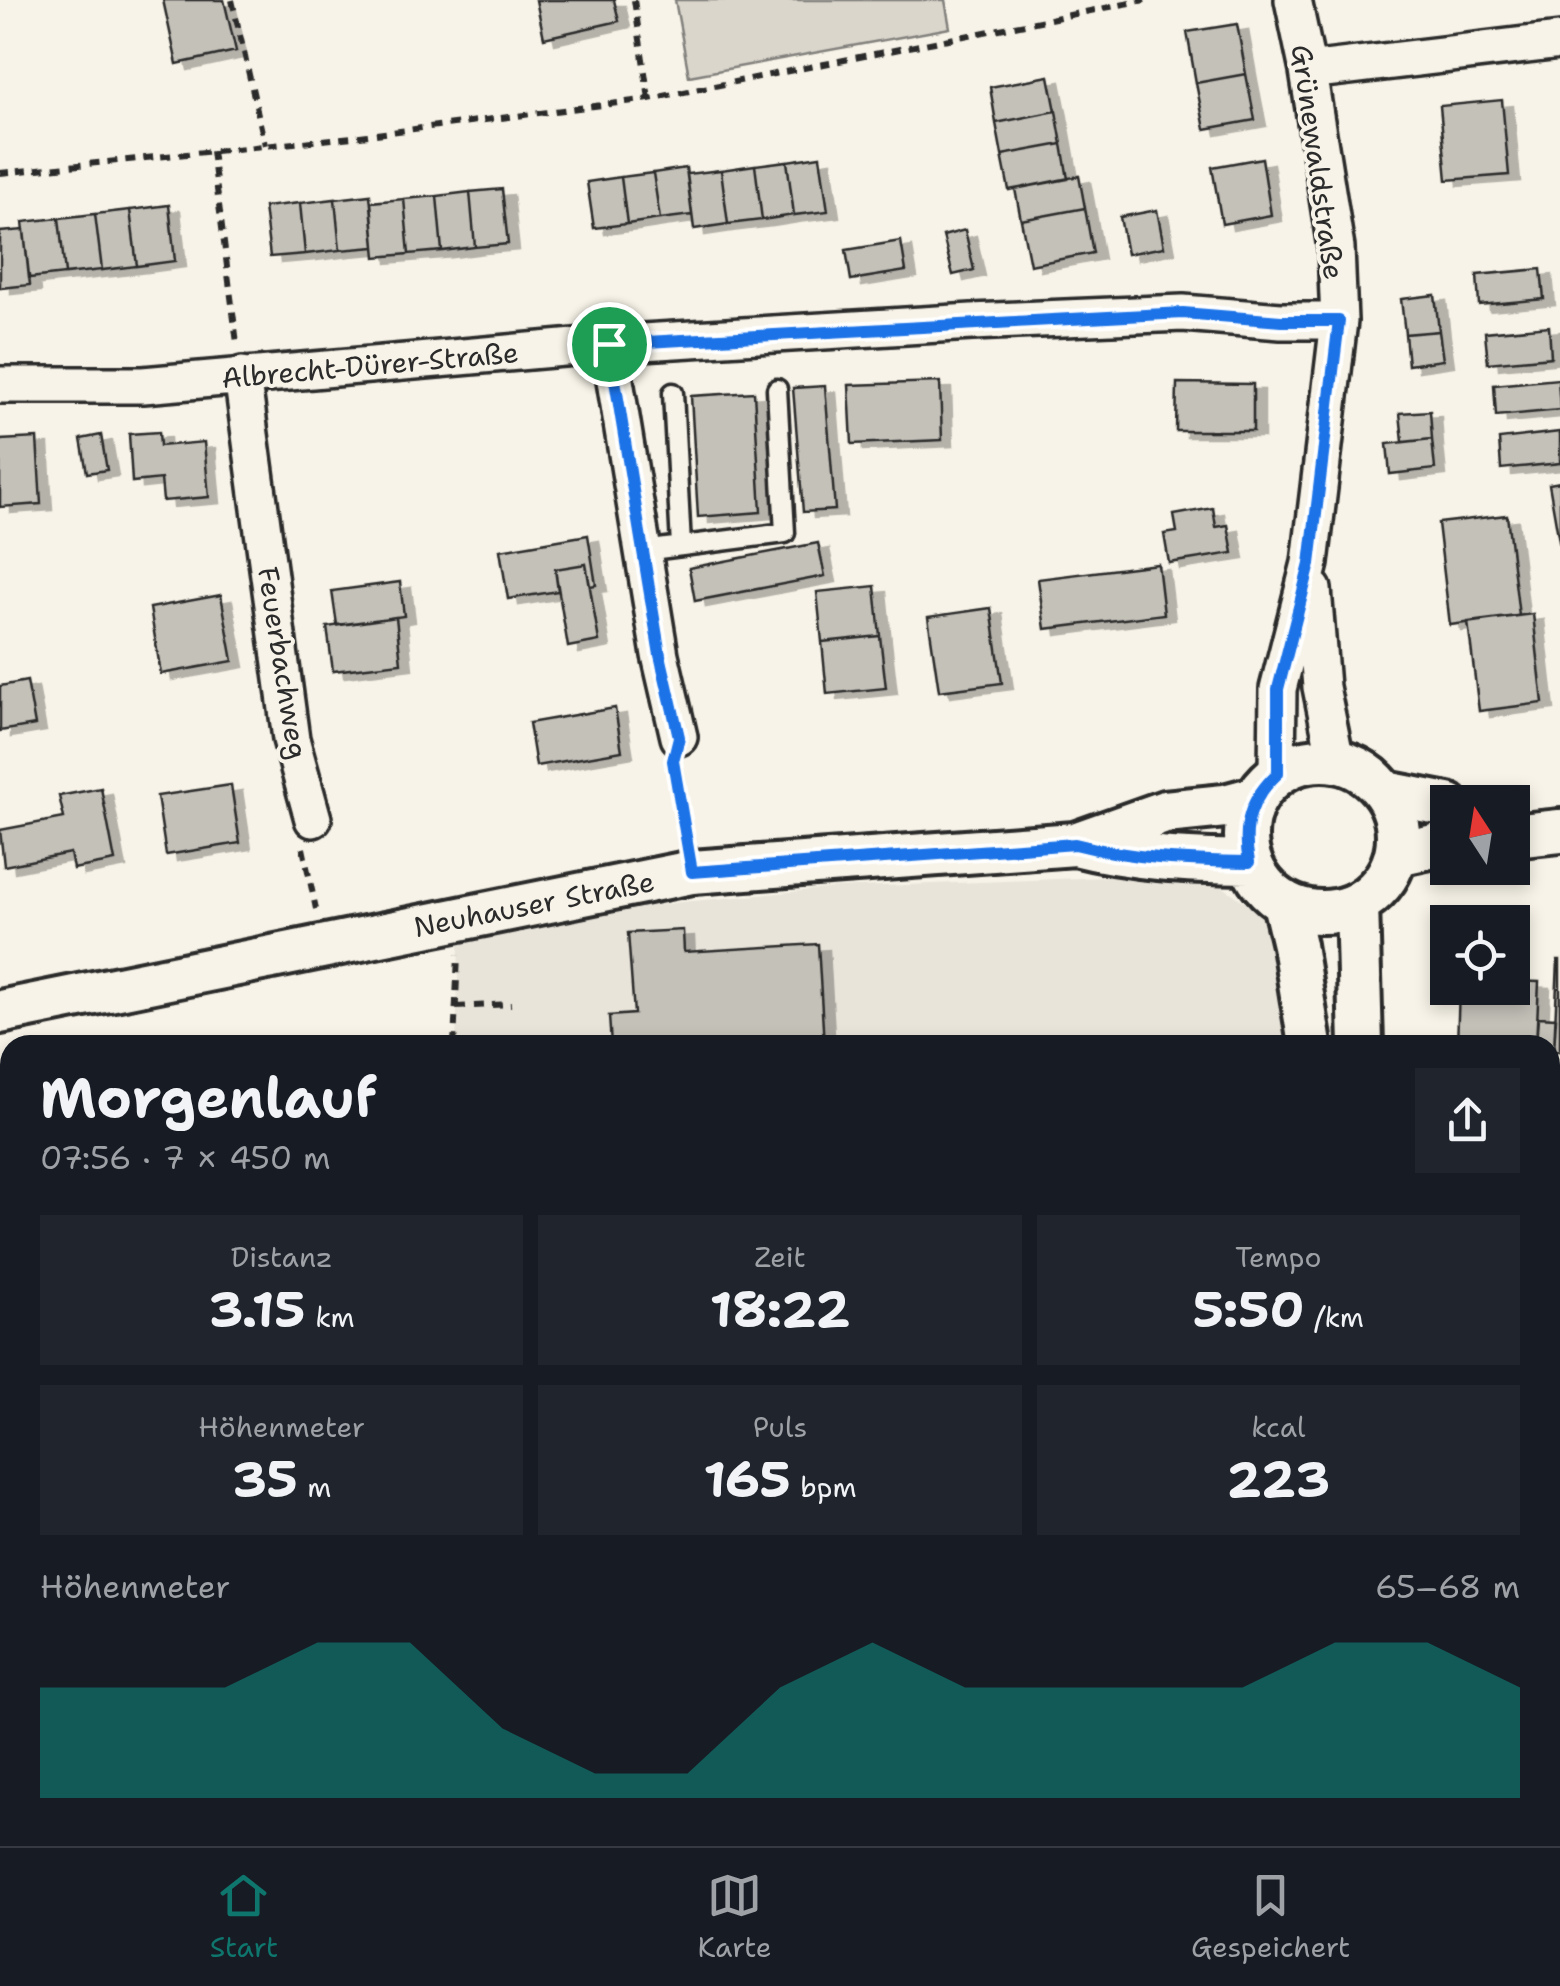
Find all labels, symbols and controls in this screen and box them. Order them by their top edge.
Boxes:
street label: Grünewaldstraße [1283,42,1353,282]
pin [567,302,652,387]
icon: arrive [582,317,637,372]
street label: Albrecht-Dürer-Straße [220,333,520,397]
street label: Feuerbachweg [249,564,317,762]
north arrow [1430,785,1530,885]
map controls [1430,785,1530,1005]
street label: Neuhauser Straße [410,862,658,946]
button: locate [1430,905,1530,1005]
text: Morgenlauf [40,1061,377,1135]
button: share [1415,1068,1520,1173]
text: 07:56 · 7 × 450 m [40,1136,331,1179]
text: Distanz [231,1238,333,1276]
text: Zeit [754,1238,806,1276]
text: Tempo [1235,1238,1321,1276]
text: 3.15 [209,1276,306,1343]
text: 18:22 [710,1276,850,1343]
text: 5:50 [1193,1276,1304,1343]
text: km [306,1298,355,1336]
text: /km [1304,1298,1364,1336]
text: Höhenmeter [198,1408,365,1446]
text: Puls [753,1408,807,1446]
text: kcal [1251,1408,1306,1446]
text: 35 [232,1446,298,1513]
text: 165 [703,1446,791,1513]
text: 223 [1226,1446,1330,1513]
text: m [298,1468,331,1506]
text: bpm [791,1468,857,1506]
text: Höhenmeter [40,1565,230,1608]
text: 65–68 m [1375,1565,1520,1608]
tab: Start [210,1868,278,1966]
tab: Karte [698,1868,772,1966]
tab: Gespeichert [1191,1868,1350,1966]

